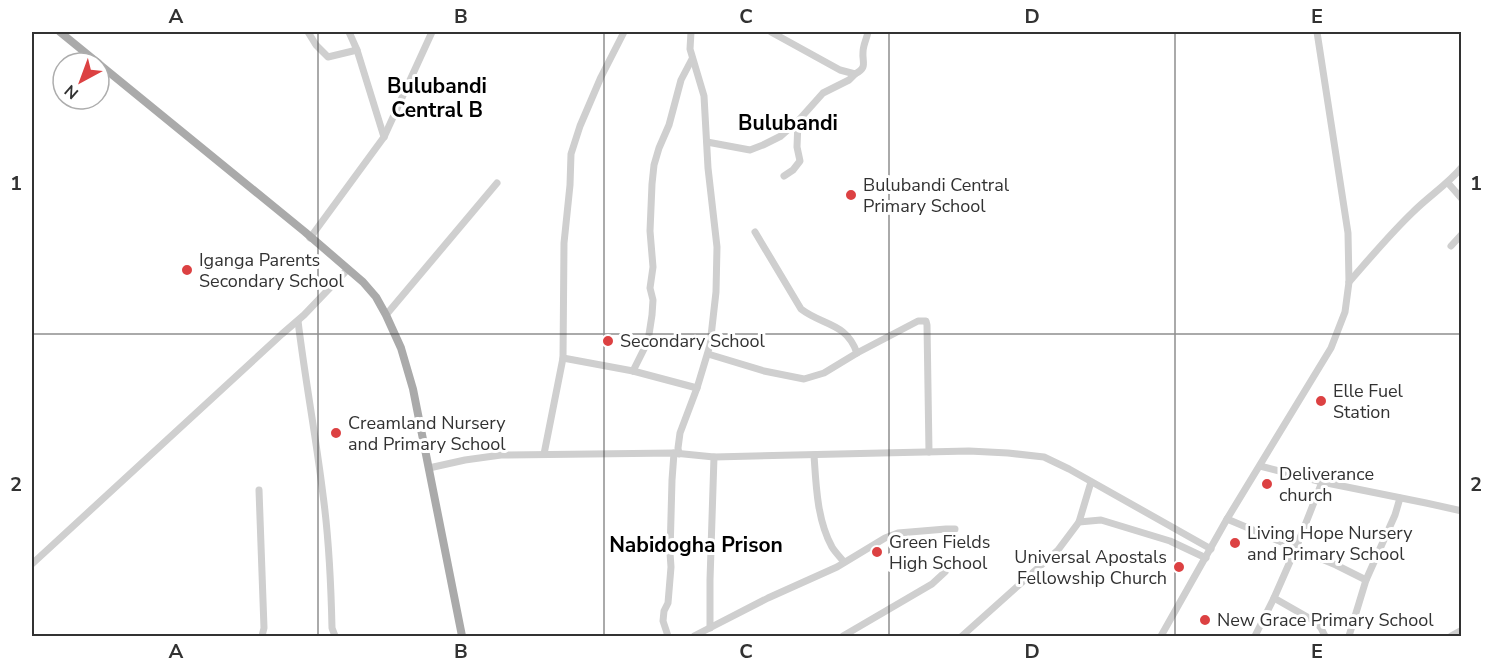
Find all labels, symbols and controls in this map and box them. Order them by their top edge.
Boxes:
text: A [169,3,184,30]
text: B [454,3,468,30]
text: C [739,3,753,30]
text: D [1024,3,1040,30]
text: E [1311,3,1323,30]
north arrow [51,51,111,111]
district label: Bulubandi Central B [387,72,487,124]
text: N [60,79,84,104]
district label: Bulubandi [738,109,838,137]
text: 1 [10,170,22,197]
text: 1 [1470,170,1482,197]
place label: Bulubandi Central Primary School [863,173,1010,218]
marker: Bulubandi Central Primary School [844,188,858,202]
place label: Iganga Parents Secondary School [199,248,345,293]
marker: Iganga Parents Secondary School [180,263,194,277]
place label: Secondary School [620,329,766,353]
marker: Secondary School [601,334,615,348]
place label: Elle Fuel Station [1333,379,1404,424]
marker: Elle Fuel Station [1314,394,1328,408]
place label: Creamland Nursery and Primary School [348,411,506,456]
marker: Creamland Nursery and Primary School [329,426,343,440]
place label: Deliverance church [1279,462,1374,507]
text: 2 [10,471,22,498]
text: 2 [1470,471,1482,498]
marker: Deliverance church [1260,477,1274,491]
place label: Living Hope Nursery and Primary School [1247,521,1413,566]
place label: Green Fields High School [889,530,990,575]
district label: Nabidogha Prison [609,531,783,559]
marker: Living Hope Nursery and Primary School [1228,536,1242,550]
marker: Green Fields High School [870,545,884,559]
place label: Universal Apostals Fellowship Church [1014,545,1167,590]
marker: Universal Apostals Fellowship Church [1172,560,1186,574]
place label: New Grace Primary School [1217,608,1434,632]
marker: New Grace Primary School [1198,613,1212,627]
text: A [169,638,184,665]
text: B [454,638,468,665]
text: C [739,638,753,665]
text: D [1024,638,1040,665]
text: E [1311,638,1323,665]

